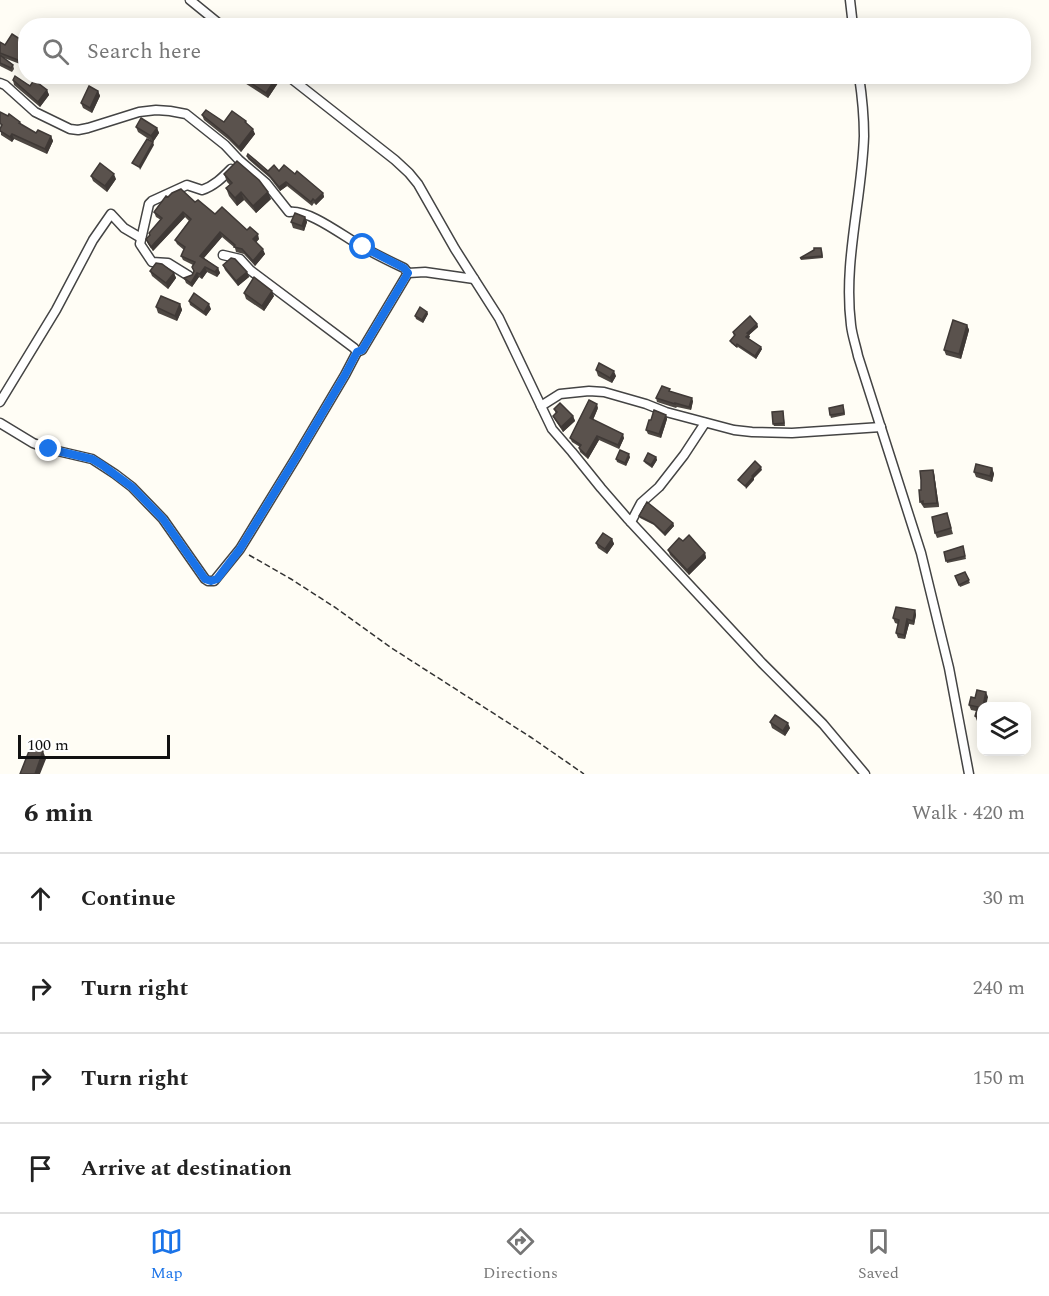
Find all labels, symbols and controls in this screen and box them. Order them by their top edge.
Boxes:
search box [18,18,1031,84]
icon: search [39,35,72,68]
text: Search here [87,35,201,68]
route start [349,233,375,259]
route end [35,435,61,461]
map controls [977,702,1031,756]
button: layers [977,702,1031,756]
scale bar [18,732,170,760]
text: 100 m [27,733,69,757]
text: 6 min [24,793,93,833]
text: Walk · 420 m [912,798,1025,828]
icon: ahead [24,882,57,915]
text: Continue [81,882,176,915]
text: 30 m [983,883,1025,913]
icon: right [24,972,57,1005]
text: Turn right [81,972,188,1005]
text: 240 m [973,973,1025,1003]
icon: right [24,1062,57,1095]
text: Turn right [81,1062,188,1095]
text: 150 m [973,1063,1025,1093]
icon: arrive [24,1152,57,1185]
text: Arrive at destination [81,1152,292,1185]
tab: Map [150,1225,183,1285]
tab: Directions [483,1225,558,1285]
tab: Saved [858,1225,899,1285]

